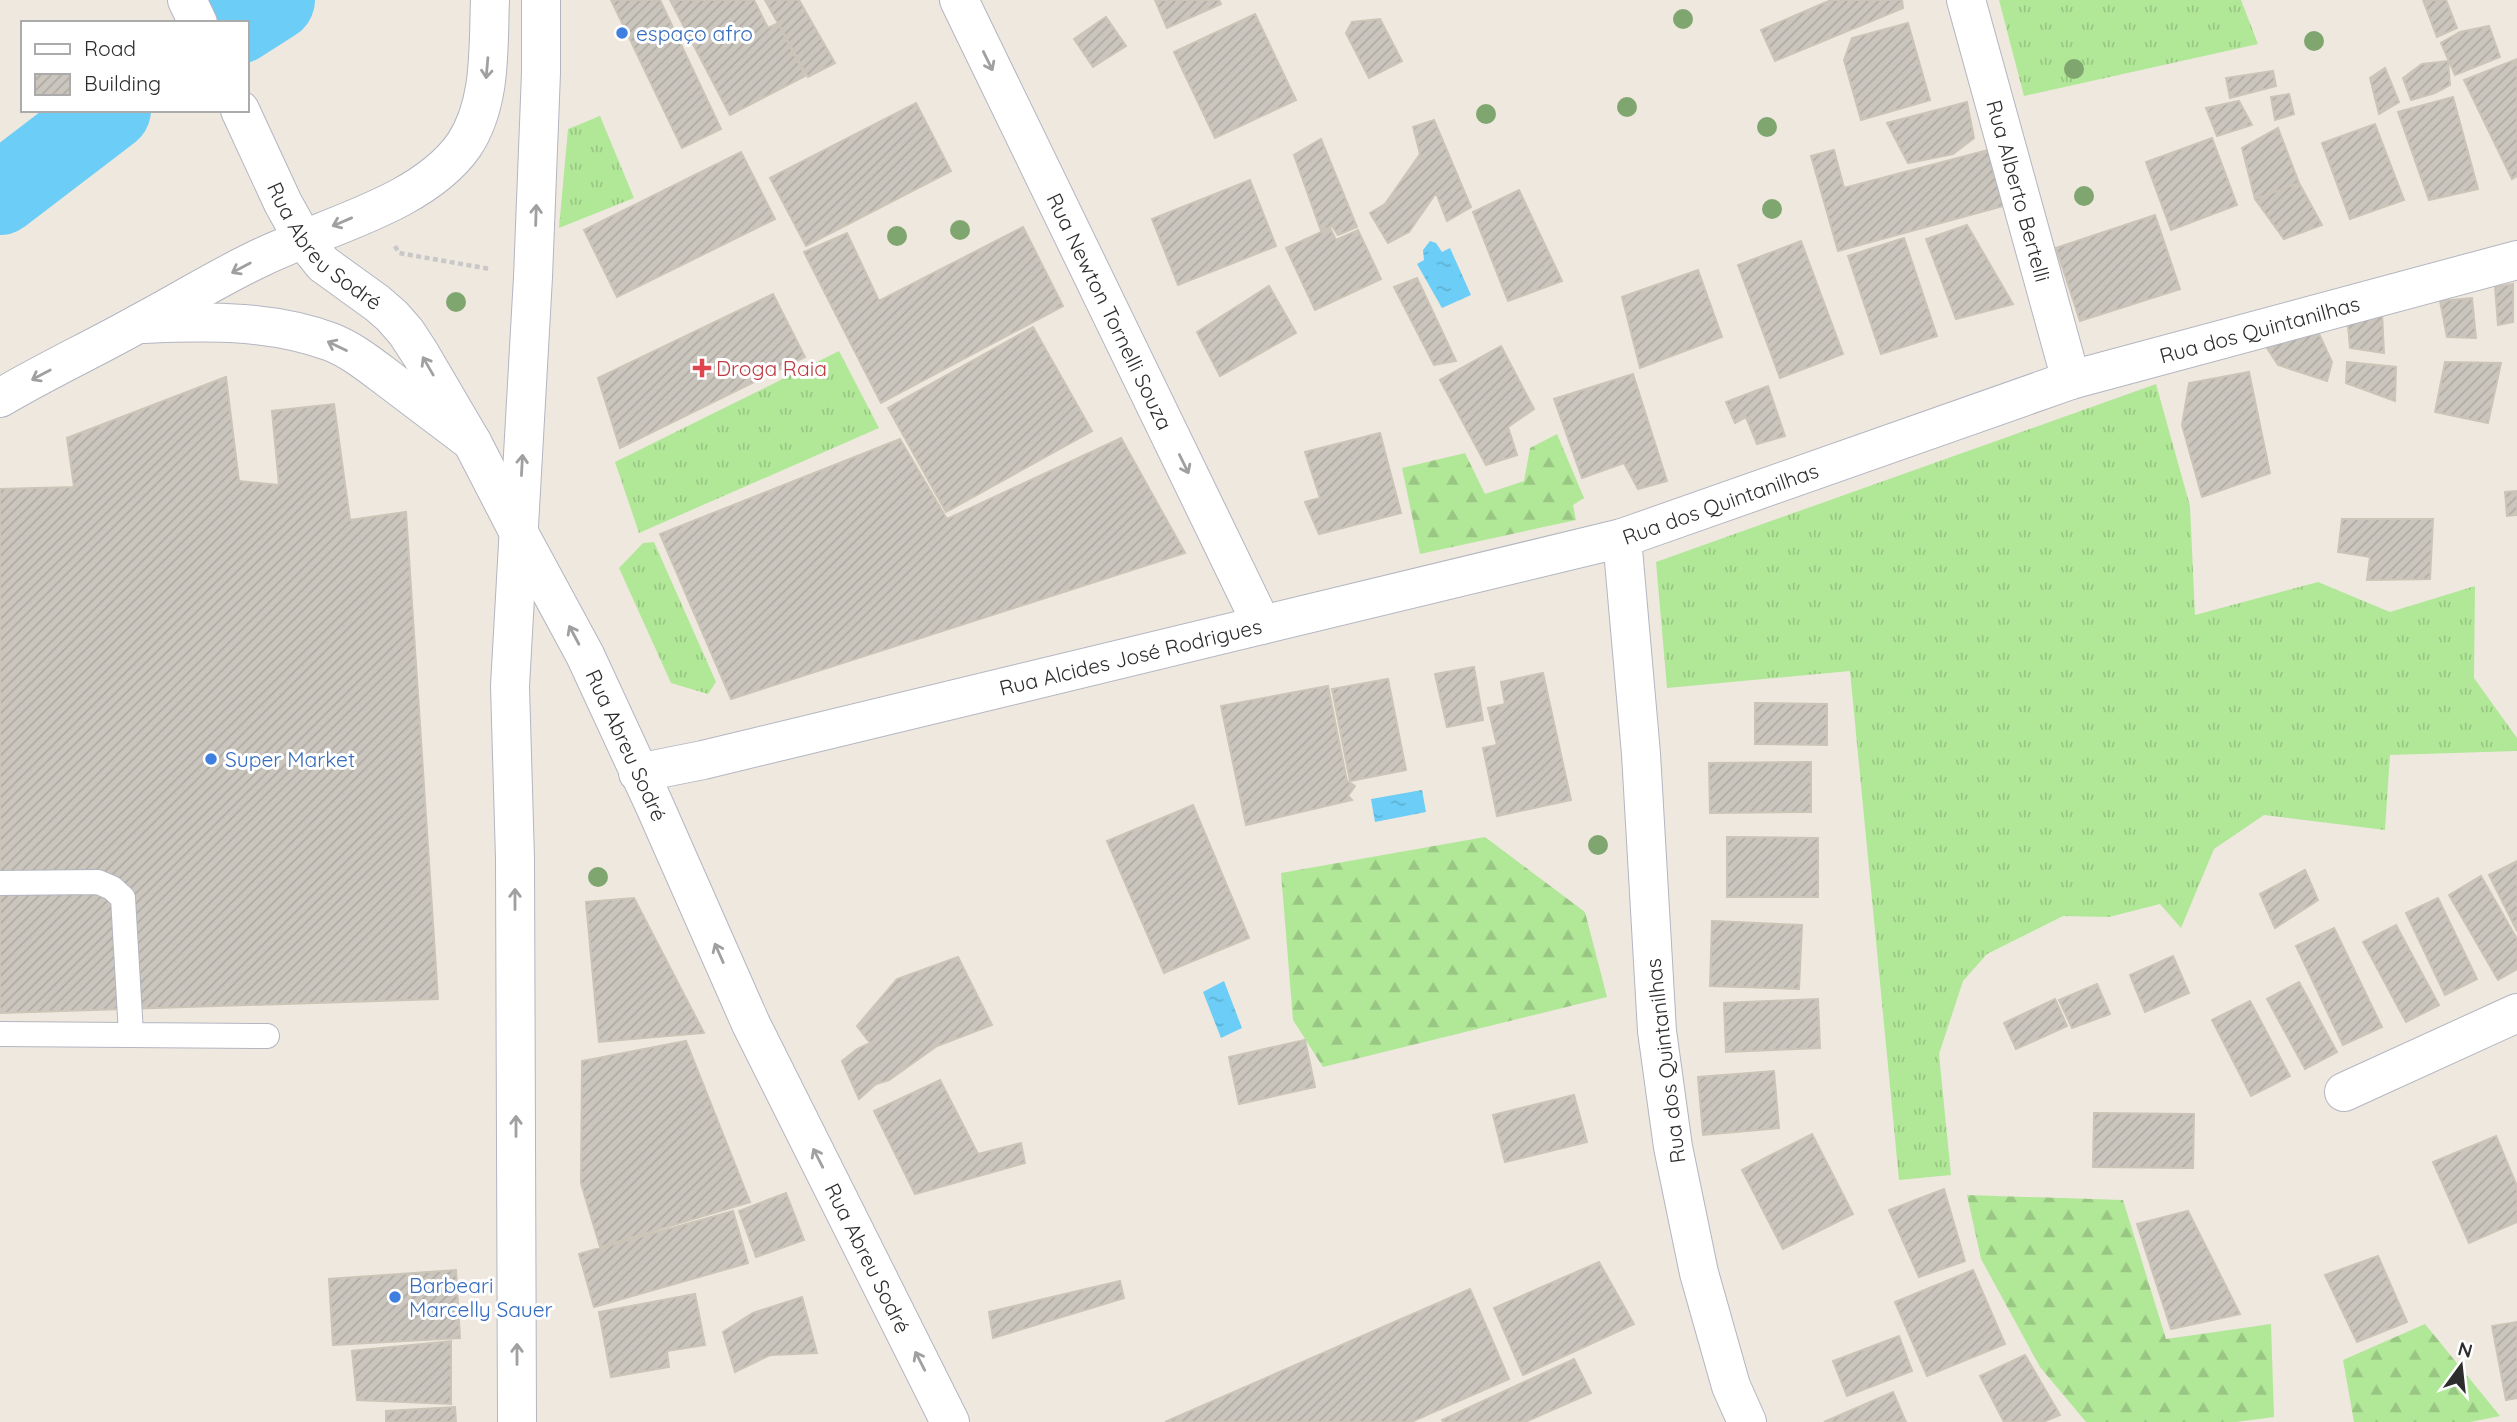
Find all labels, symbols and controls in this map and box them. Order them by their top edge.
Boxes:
place label: espaço afro [636,20,753,46]
legend [21,21,248,112]
marker: espaço afro [614,25,630,41]
text: Road [84,35,136,61]
one-way arrow [982,50,996,71]
one-way arrow [480,56,493,79]
text: Building [84,70,161,96]
street label: Rua Alberto Bertelli [1981,97,2056,285]
street label: Rua Abreu Sodré [262,178,387,315]
street label: Rua Newton Tornelli Souza [1042,189,1178,434]
one-way arrow [529,203,542,226]
one-way arrow [332,216,354,229]
one-way arrow [232,261,252,275]
street label: Rua dos Quintanilhas [2157,290,2362,369]
one-way arrow [327,339,348,352]
place label: Droga Raia [716,355,827,381]
one-way arrow [421,356,435,376]
marker: Droga Raia [694,360,710,376]
one-way arrow [31,369,52,383]
one-way arrow [1178,453,1191,474]
one-way arrow [516,454,529,477]
street label: Rua dos Quintanilhas [1619,457,1822,550]
street label: Rua Alcides José Rodrigues [997,613,1264,701]
one-way arrow [566,625,580,645]
street label: Rua Abreu Sodré [580,665,673,825]
place label: Super Market [225,746,355,772]
marker: Super Market [203,751,219,767]
one-way arrow [508,888,522,911]
one-way arrow [712,942,725,964]
street label: Rua dos Quintanilhas [1640,957,1690,1165]
one-way arrow [509,1115,523,1138]
one-way arrow [810,1148,824,1169]
street label: Rua Abreu Sodré [820,1179,916,1337]
place label: Barbeari Marcelly Sauer [409,1272,553,1322]
marker: Barbeari Marcelly Sauer [387,1289,403,1305]
north arrow [2426,1331,2496,1401]
text: N [2456,1336,2475,1363]
one-way arrow [510,1343,524,1366]
one-way arrow [912,1351,926,1372]

